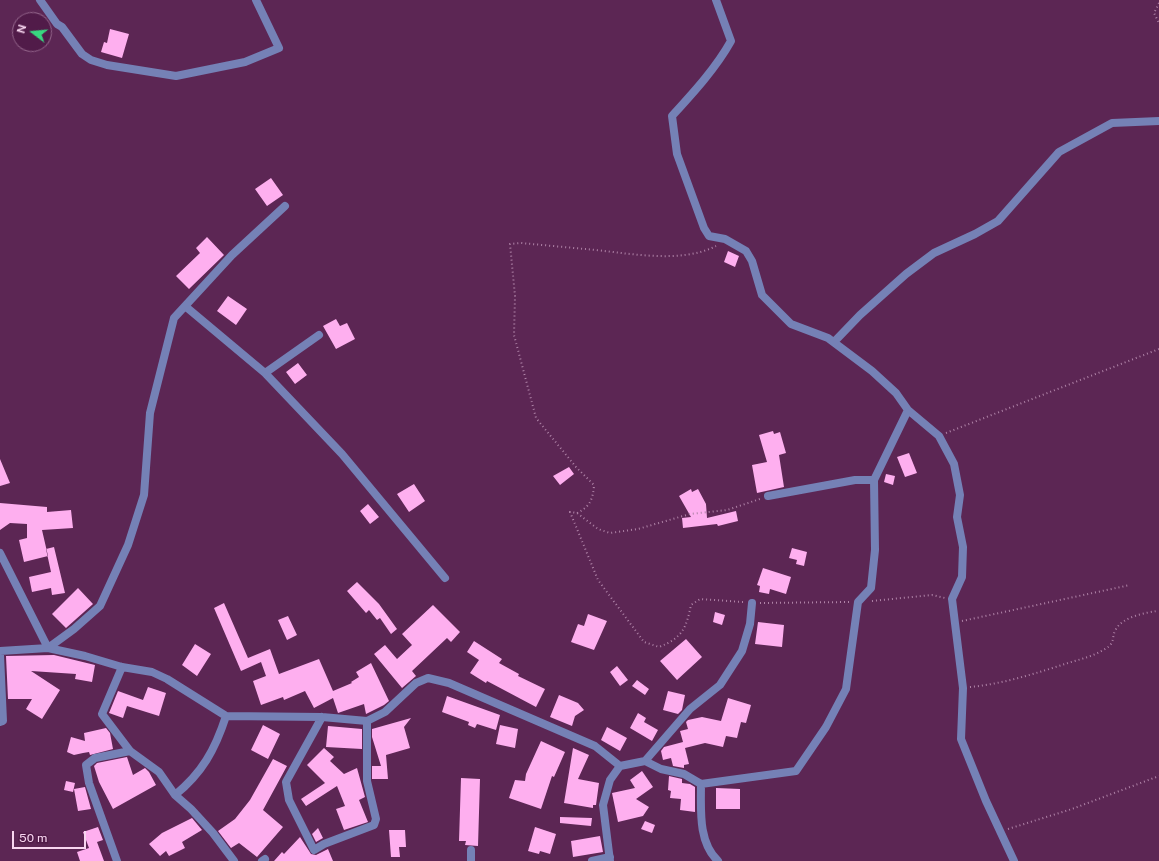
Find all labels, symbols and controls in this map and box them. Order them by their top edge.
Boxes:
north arrow [12,12,52,52]
text: N [14,23,28,35]
scale bar [14,823,88,849]
text: 50 m [19,831,47,845]

